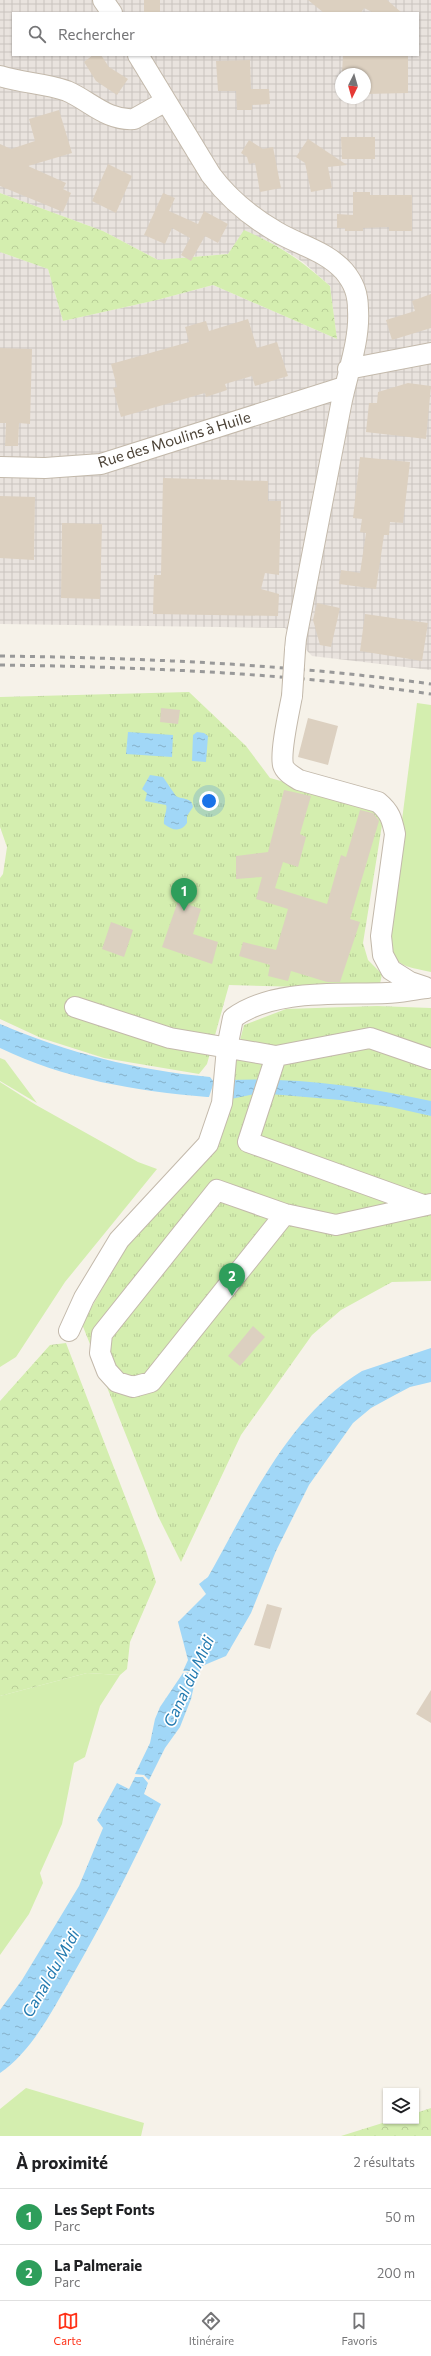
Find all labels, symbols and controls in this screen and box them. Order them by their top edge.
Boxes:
search box [12,12,419,56]
icon: search [26,23,48,45]
text: Rechercher [58,25,135,43]
north arrow [335,68,371,104]
street label: Rue des Moulins à Huile [95,407,253,471]
your location [199,791,219,811]
pin: 1 [171,878,197,911]
pin: 2 [219,1263,245,1296]
water label: Canal du Midi [159,1632,218,1729]
water label: Canal du Midi [17,1925,83,2020]
map controls [383,2088,419,2124]
button: layers [383,2088,419,2124]
text: À proximité [16,2152,108,2173]
text: 2 résultats [354,2154,415,2170]
text: Les Sept Fonts [54,2200,155,2218]
text: 1 [26,2209,32,2225]
text: 50 m [385,2209,415,2225]
text: Parc [54,2218,80,2234]
text: La Palmeraie [54,2256,142,2274]
text: 2 [25,2265,33,2281]
text: 200 m [377,2265,415,2281]
text: Parc [54,2274,80,2290]
tab: Carte [54,2310,82,2347]
tab: Itinéraire [189,2310,234,2347]
tab: Favoris [341,2310,377,2347]

